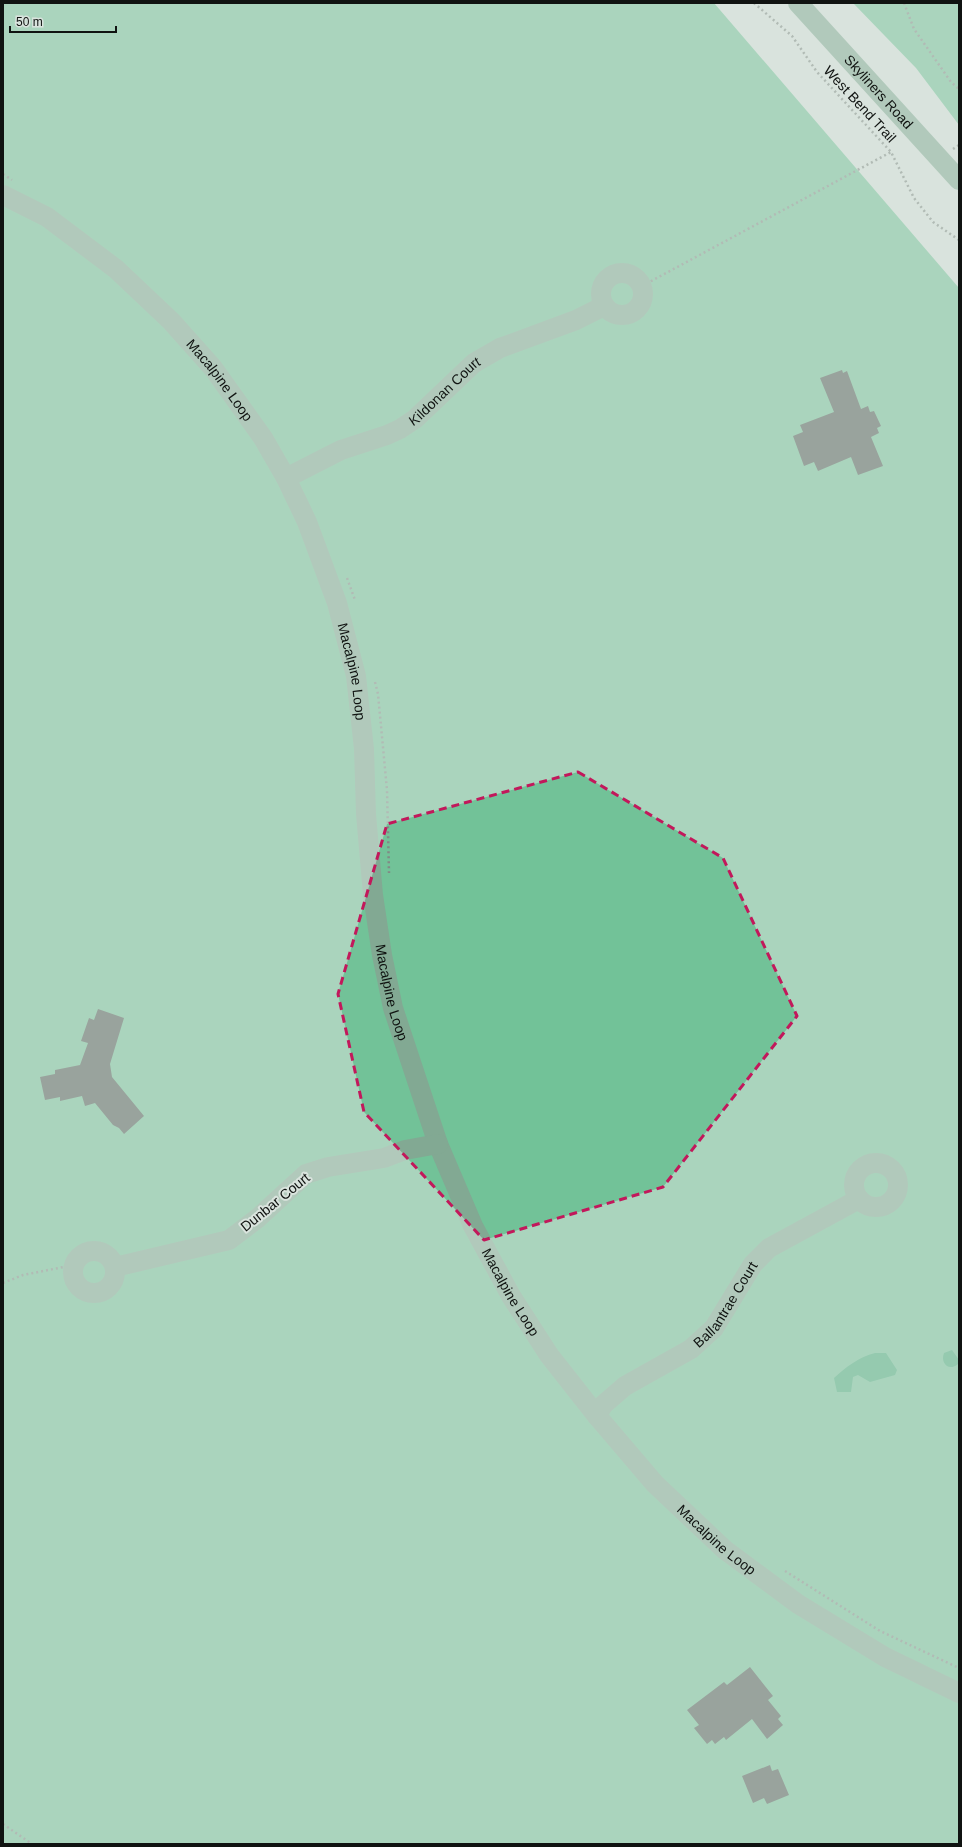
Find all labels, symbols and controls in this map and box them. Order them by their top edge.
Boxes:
scale bar [10,8,116,34]
text: 50 m [16,15,43,29]
street label: Skyliners Road [841,52,916,132]
street label: West Bend Trail [821,63,899,145]
street label: Macalpine Loop [183,336,256,424]
street label: Kildonan Court [406,353,483,429]
street label: Macalpine Loop [335,621,369,721]
street label: Macalpine Loop [372,943,411,1043]
street label: Dunbar Court [237,1169,313,1235]
street label: Macalpine Loop [479,1245,543,1339]
street label: Ballantrae Court [690,1259,761,1351]
street label: Macalpine Loop [674,1501,759,1578]

